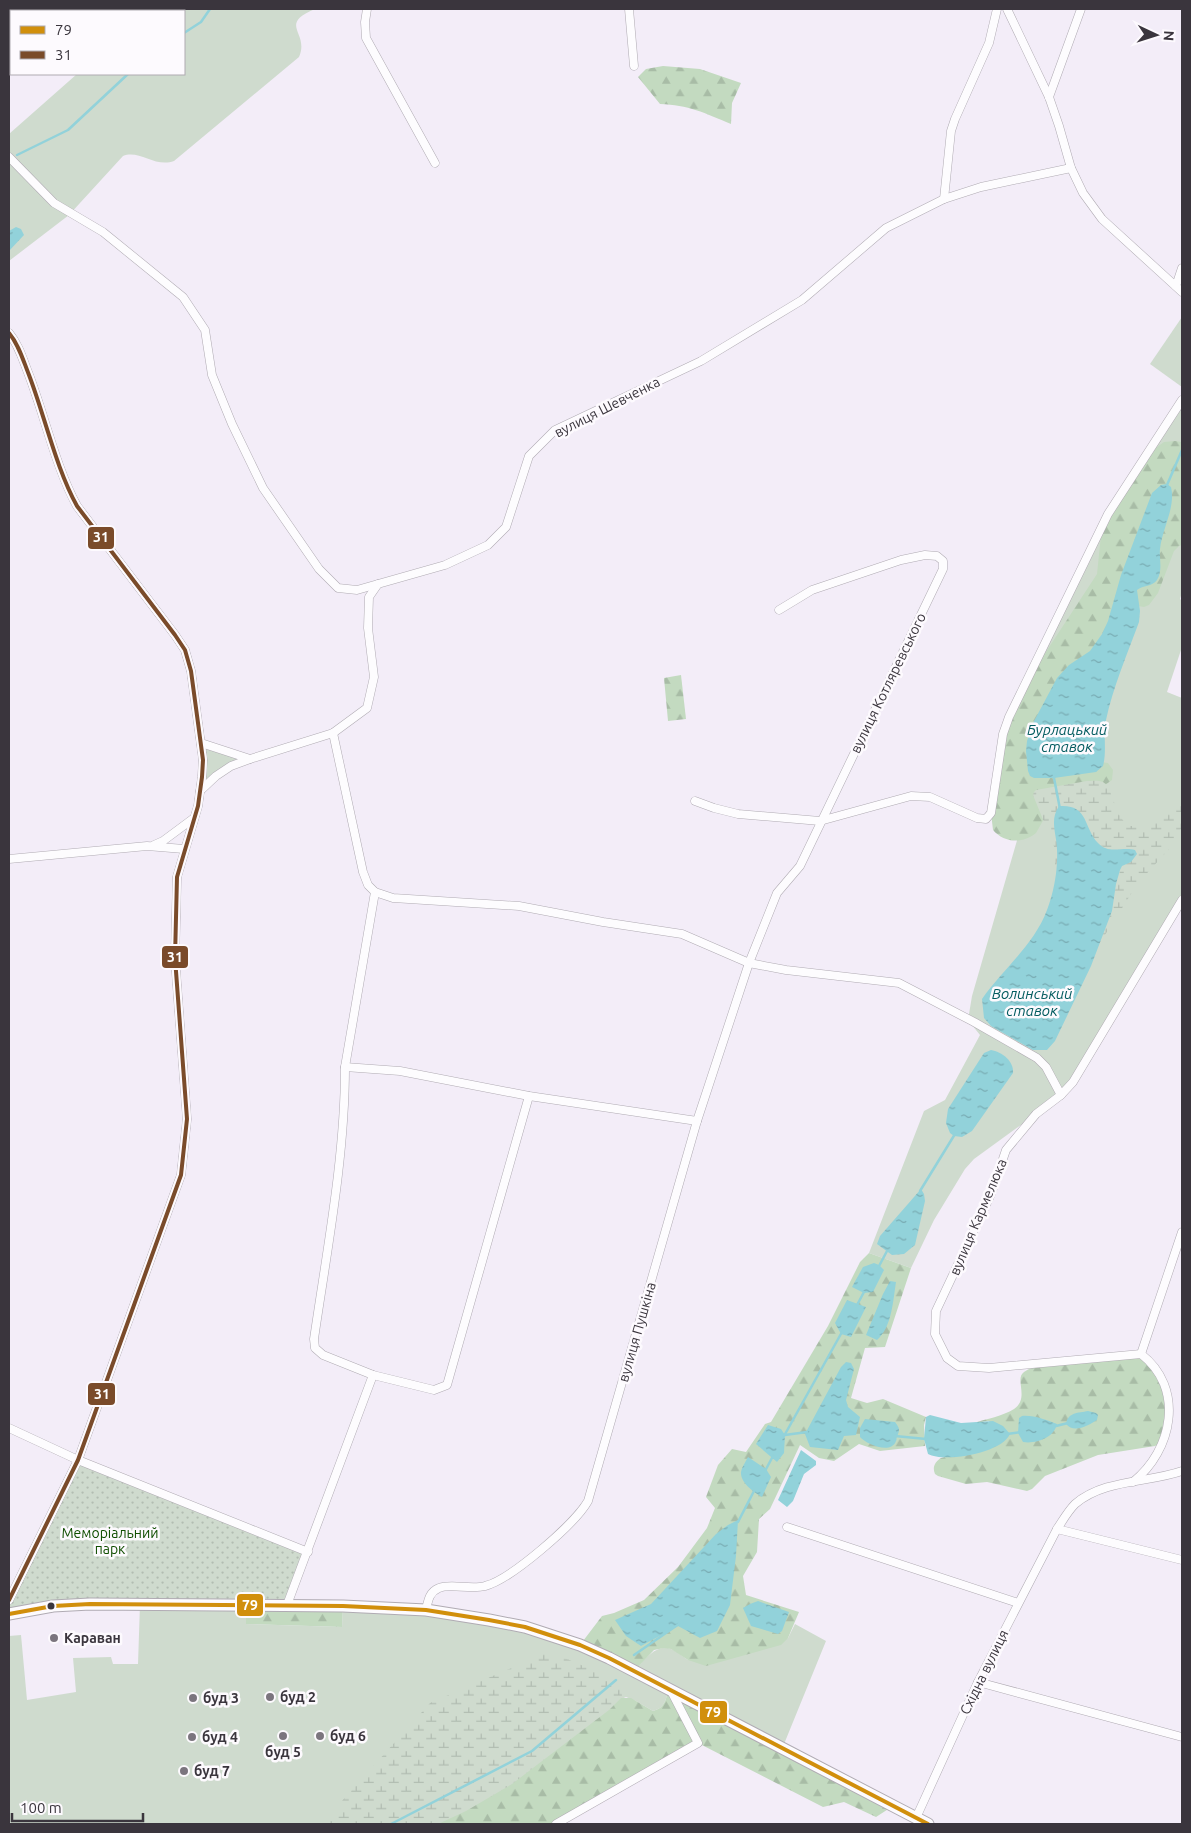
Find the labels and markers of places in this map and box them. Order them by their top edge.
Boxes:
unlabelled marker [46,1601,56,1611]
place label: Караван [64,1630,121,1646]
marker: Караван [48,1632,60,1644]
place label: буд 2 [280,1689,316,1705]
place label: буд 3 [203,1690,239,1706]
marker: буд 2 [264,1691,276,1703]
marker: буд 3 [187,1692,199,1704]
place label: буд 6 [330,1728,366,1744]
place label: буд 4 [202,1729,238,1745]
marker: буд 5 [277,1730,289,1742]
marker: буд 6 [314,1730,326,1742]
marker: буд 4 [186,1731,198,1743]
place label: буд 5 [265,1744,301,1760]
place label: буд 7 [194,1763,230,1779]
marker: буд 7 [178,1765,190,1777]

